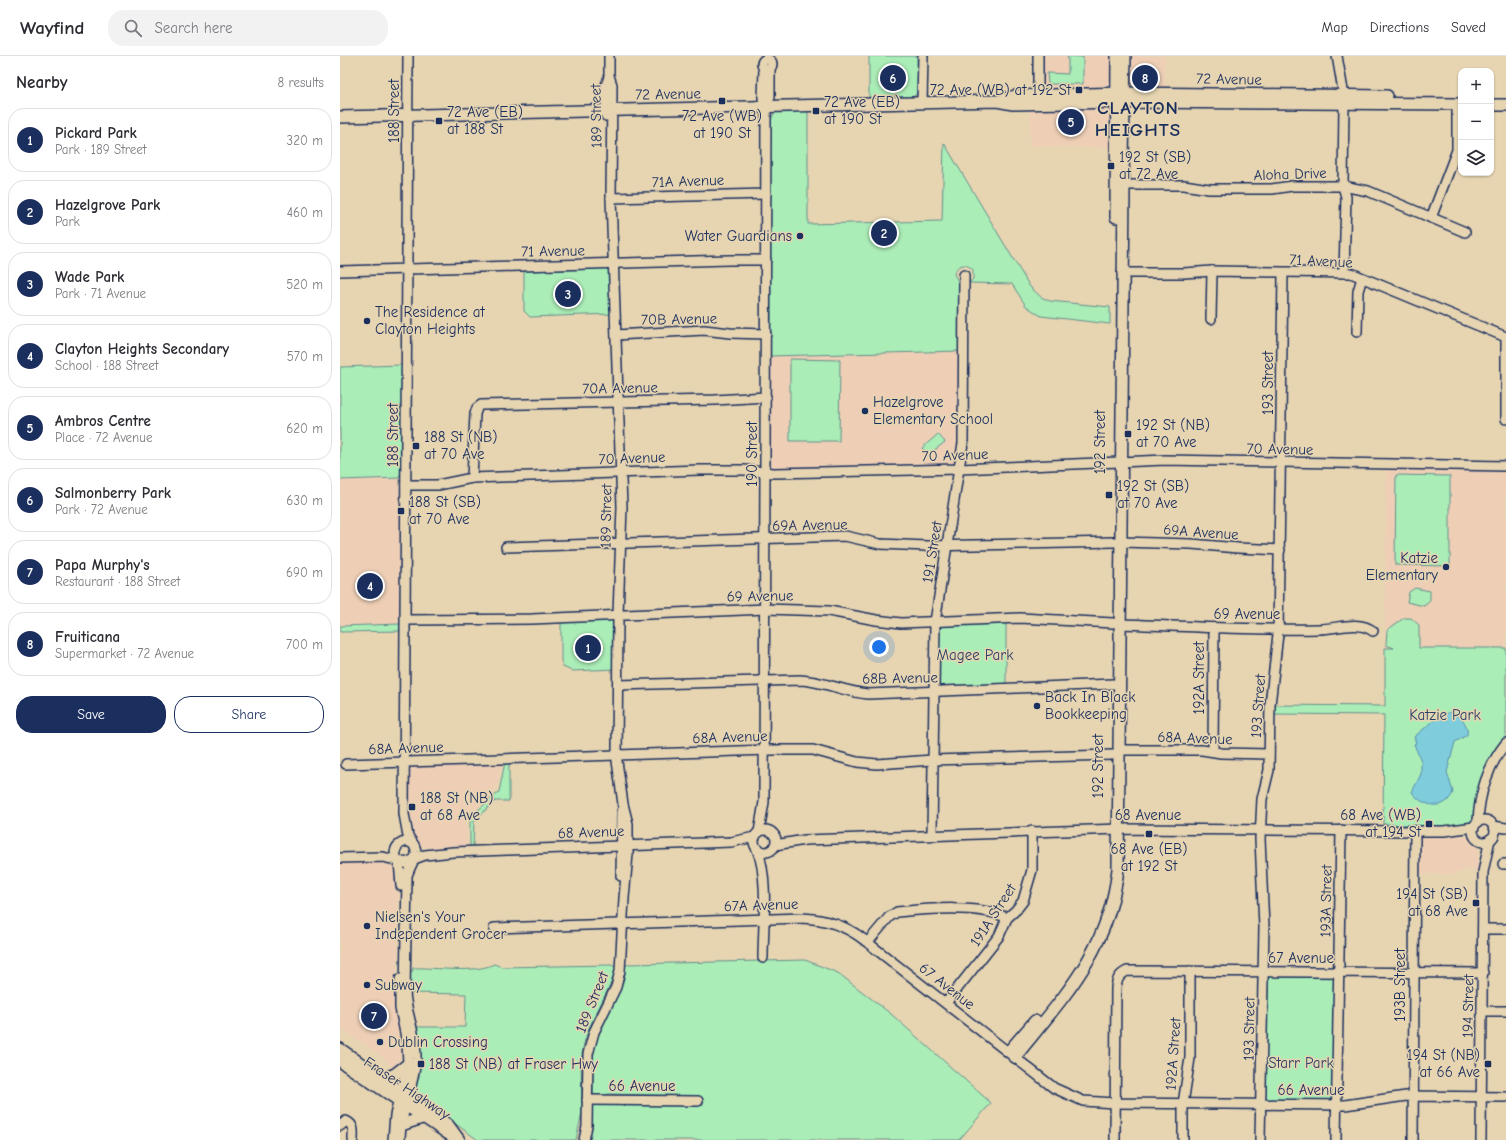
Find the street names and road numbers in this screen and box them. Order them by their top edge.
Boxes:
street label: 72 Avenue [1196,69,1262,89]
street label: 188 Street [385,78,403,143]
street label: 189 Street [586,83,606,148]
street label: 72 Avenue [635,84,701,104]
street label: Aloha Drive [1253,164,1327,184]
street label: 71A Avenue [651,171,725,191]
street label: 71 Avenue [521,241,585,261]
street label: 71 Avenue [1289,250,1354,272]
street label: 70B Avenue [641,309,718,329]
street label: 193 Street [1259,350,1277,415]
street label: 70A Avenue [582,378,658,398]
street label: 188 Street [384,402,402,467]
street label: 192 Street [1091,409,1109,474]
street label: 190 Street [743,420,761,487]
street label: 70 Avenue [1246,439,1314,459]
street label: 70 Avenue [921,445,989,465]
street label: 70 Avenue [598,448,666,468]
street label: 189 Street [596,483,616,548]
street label: 69A Avenue [772,515,848,535]
street label: 191 Street [918,519,946,584]
street label: 69A Avenue [1163,520,1240,544]
street label: 69 Avenue [726,586,794,606]
street label: 69 Avenue [1214,605,1281,623]
street label: 192A Street [1190,641,1208,715]
street label: 68B Avenue [862,668,939,688]
street label: 193 Street [1247,673,1269,739]
street label: 68A Avenue [692,727,768,747]
street label: 68A Avenue [1157,728,1233,748]
street label: 192 Street [1089,733,1107,798]
street label: 68A Avenue [368,738,444,758]
street label: 68 Avenue [1115,806,1182,824]
street label: 68 Avenue [557,822,625,842]
street label: 193A Street [1316,864,1336,938]
street label: 191A Street [966,880,1020,950]
street label: 67A Avenue [723,895,799,915]
street label: 193B Street [1391,948,1409,1022]
street label: 67 Avenue [1268,949,1334,967]
street label: 67 Avenue [915,959,979,1014]
street label: 189 Street [572,968,613,1035]
street label: 194 Street [1458,973,1478,1038]
street label: 193 Street [1239,996,1259,1061]
street label: 192A Street [1161,1016,1185,1091]
street label: Fraser Highway [360,1053,454,1124]
street label: 66 Avenue [609,1077,676,1095]
street label: 66 Avenue [1278,1081,1345,1099]

